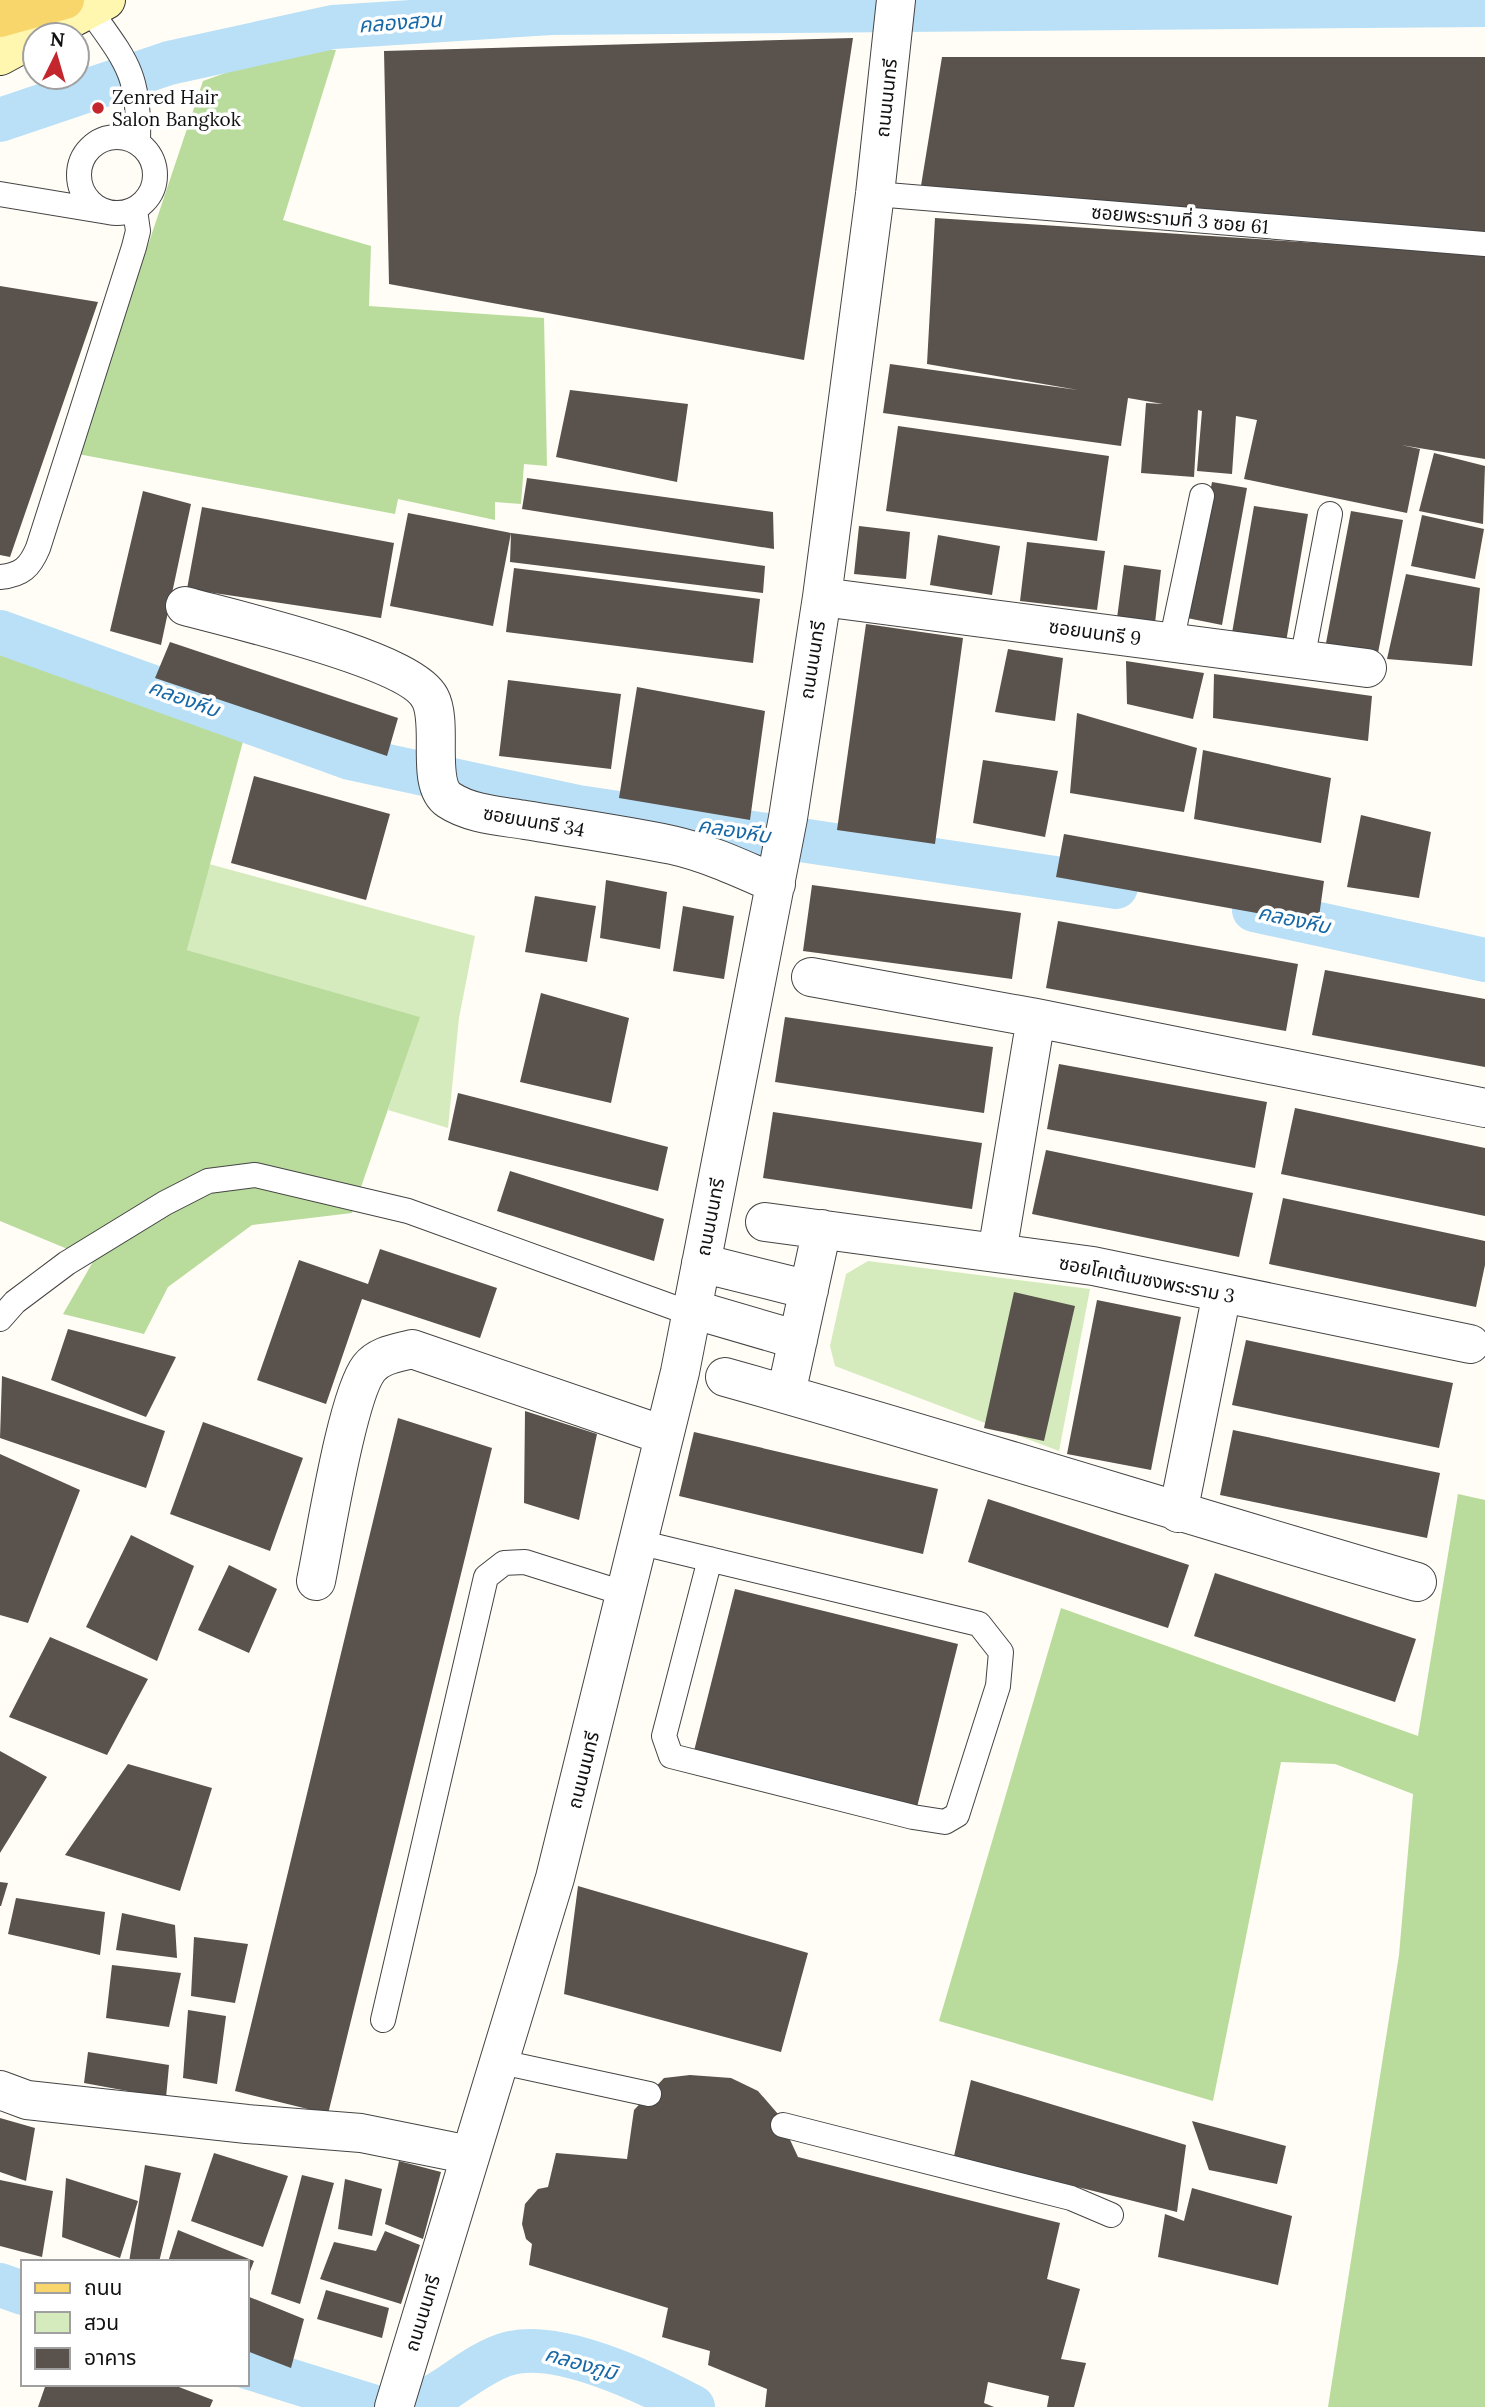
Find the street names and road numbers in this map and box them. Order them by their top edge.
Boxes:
street label: ถนนนนทรี [870,58,902,138]
street label: ซอยพระรามที่ 3 ซอย 61 [1090,198,1270,239]
street label: ซอยนนทรี 9 [1047,614,1143,650]
street label: ถนนนนทรี [794,619,830,701]
street label: ซอยนนทรี 34 [481,800,587,842]
street label: ถนนนนทรี [691,1176,729,1258]
street label: ซอยโคเต้เมซงพระราม 3 [1057,1250,1237,1308]
street label: ถนนนนทรี [562,1729,604,1811]
street label: ถนนนนทรี [399,2272,445,2354]

